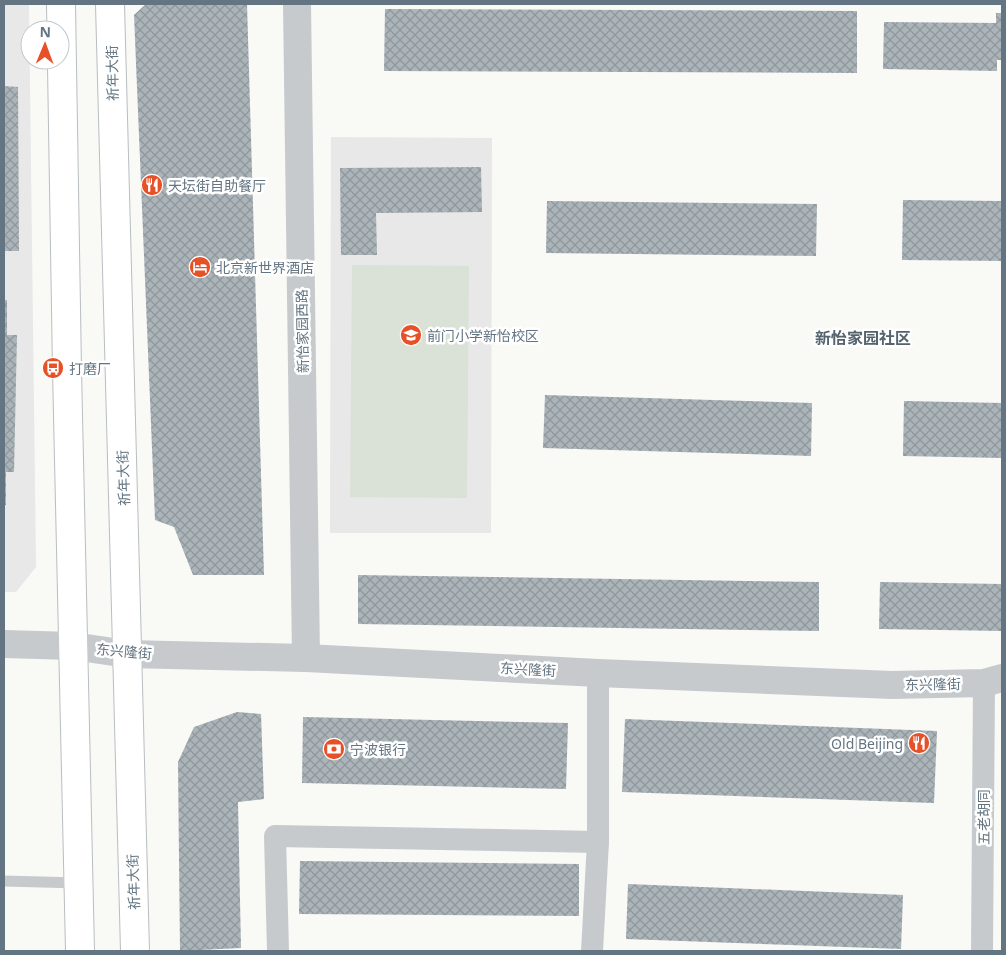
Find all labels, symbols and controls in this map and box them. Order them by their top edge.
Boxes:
north arrow [20,20,70,70]
text: N [39,22,51,41]
street label: 祈年大街 [102,45,122,101]
restaurant icon: 天坛街自助餐厅 [140,173,164,197]
place label: 天坛街自助餐厅 [168,176,266,195]
hotel icon: 北京新世界酒店 [188,255,212,279]
place label: 北京新世界酒店 [216,258,314,277]
street label: 新怡家园西路 [292,289,312,373]
school or university icon: 前门小学新怡校区 [399,323,423,347]
place label: 前门小学新怡校区 [427,326,539,345]
district label: 新怡家园社区 [815,327,911,349]
bus stop icon: 打磨厂 [41,356,65,380]
place label: 打磨厂 [69,359,111,378]
street label: 祈年大街 [113,450,133,506]
street label: 东兴隆街 [95,639,153,663]
street label: 东兴隆街 [500,658,556,680]
street label: 东兴隆街 [905,674,961,694]
restaurant icon: Old Beijing [907,731,931,755]
place label: Old Beijing [831,734,903,753]
bank icon: 宁波银行 [322,737,346,761]
place label: 宁波银行 [350,740,406,759]
street label: 五老胡同 [974,789,993,845]
street label: 祈年大街 [123,854,143,910]

